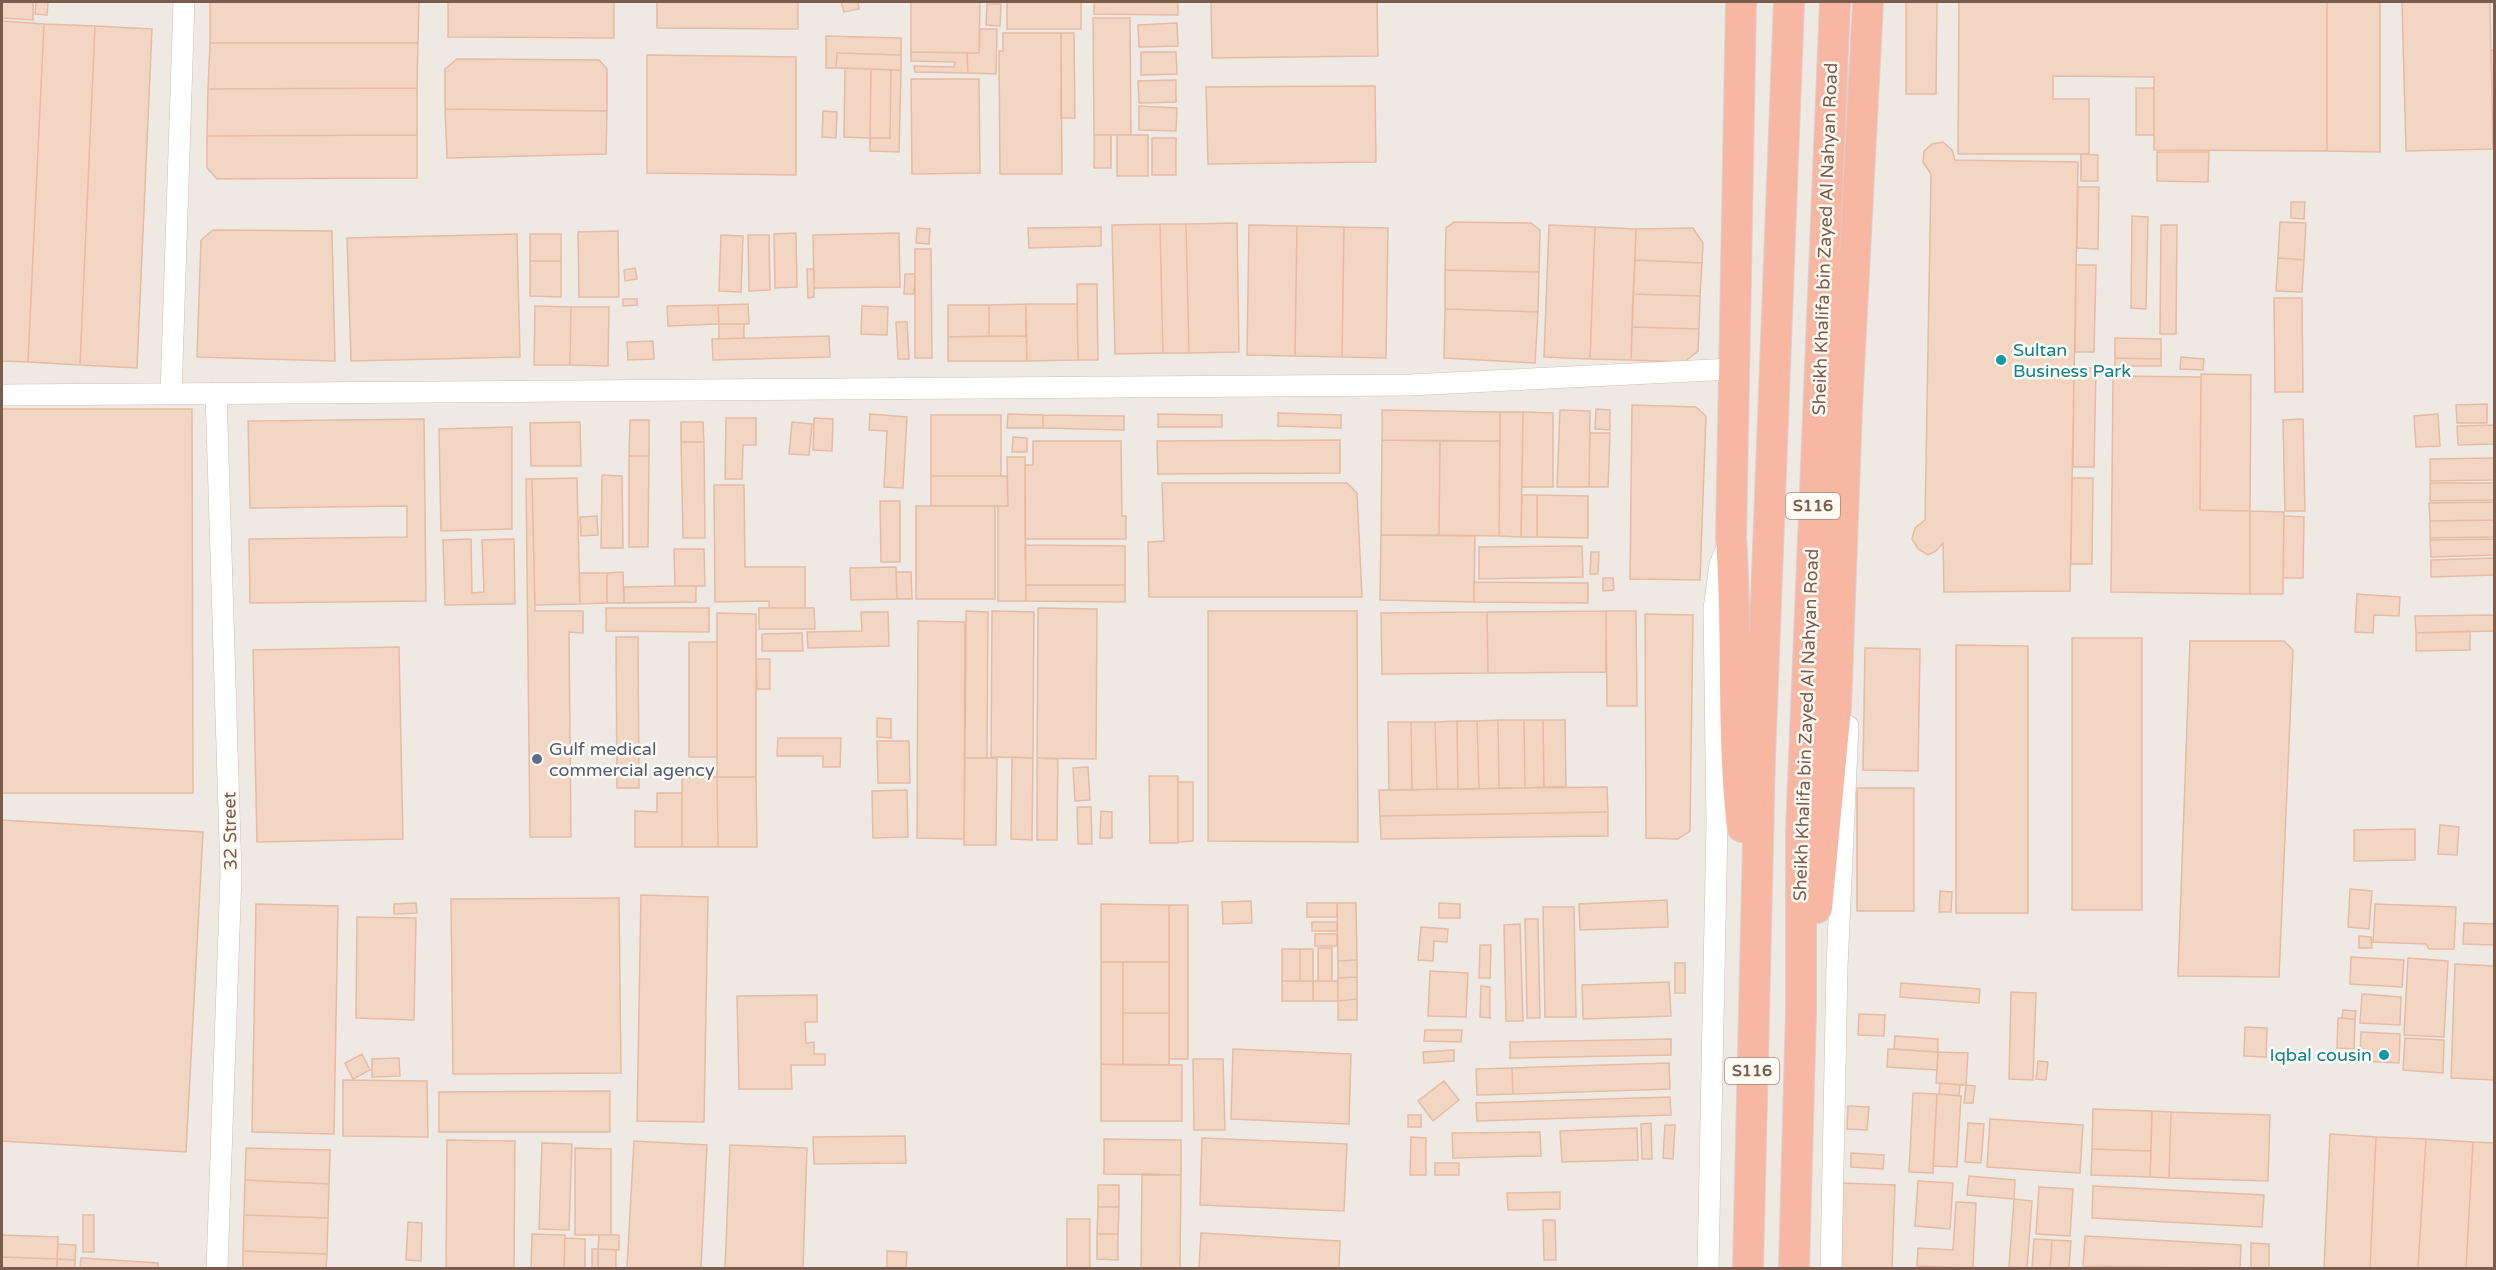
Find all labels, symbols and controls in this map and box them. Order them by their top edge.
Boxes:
street label: Sheikh Khalifa bin Zayed Al Nahyan Road [1808,62,1842,416]
place label: Sultan Business Park [2013,339,2131,382]
marker: Sultan Business Park [1994,353,2008,367]
road number: S116 [1786,493,1840,519]
street label: Sheikh Khalifa bin Zayed Al Nahyan Road [1789,548,1823,902]
place label: Gulf medical commercial agency [549,738,715,781]
marker: Gulf medical commercial agency [530,752,544,766]
street label: 32 Street [218,791,242,871]
place label: Iqbal cousin [2270,1044,2372,1066]
marker: Iqbal cousin [2377,1048,2391,1062]
road number: S116 [1725,1058,1779,1084]

